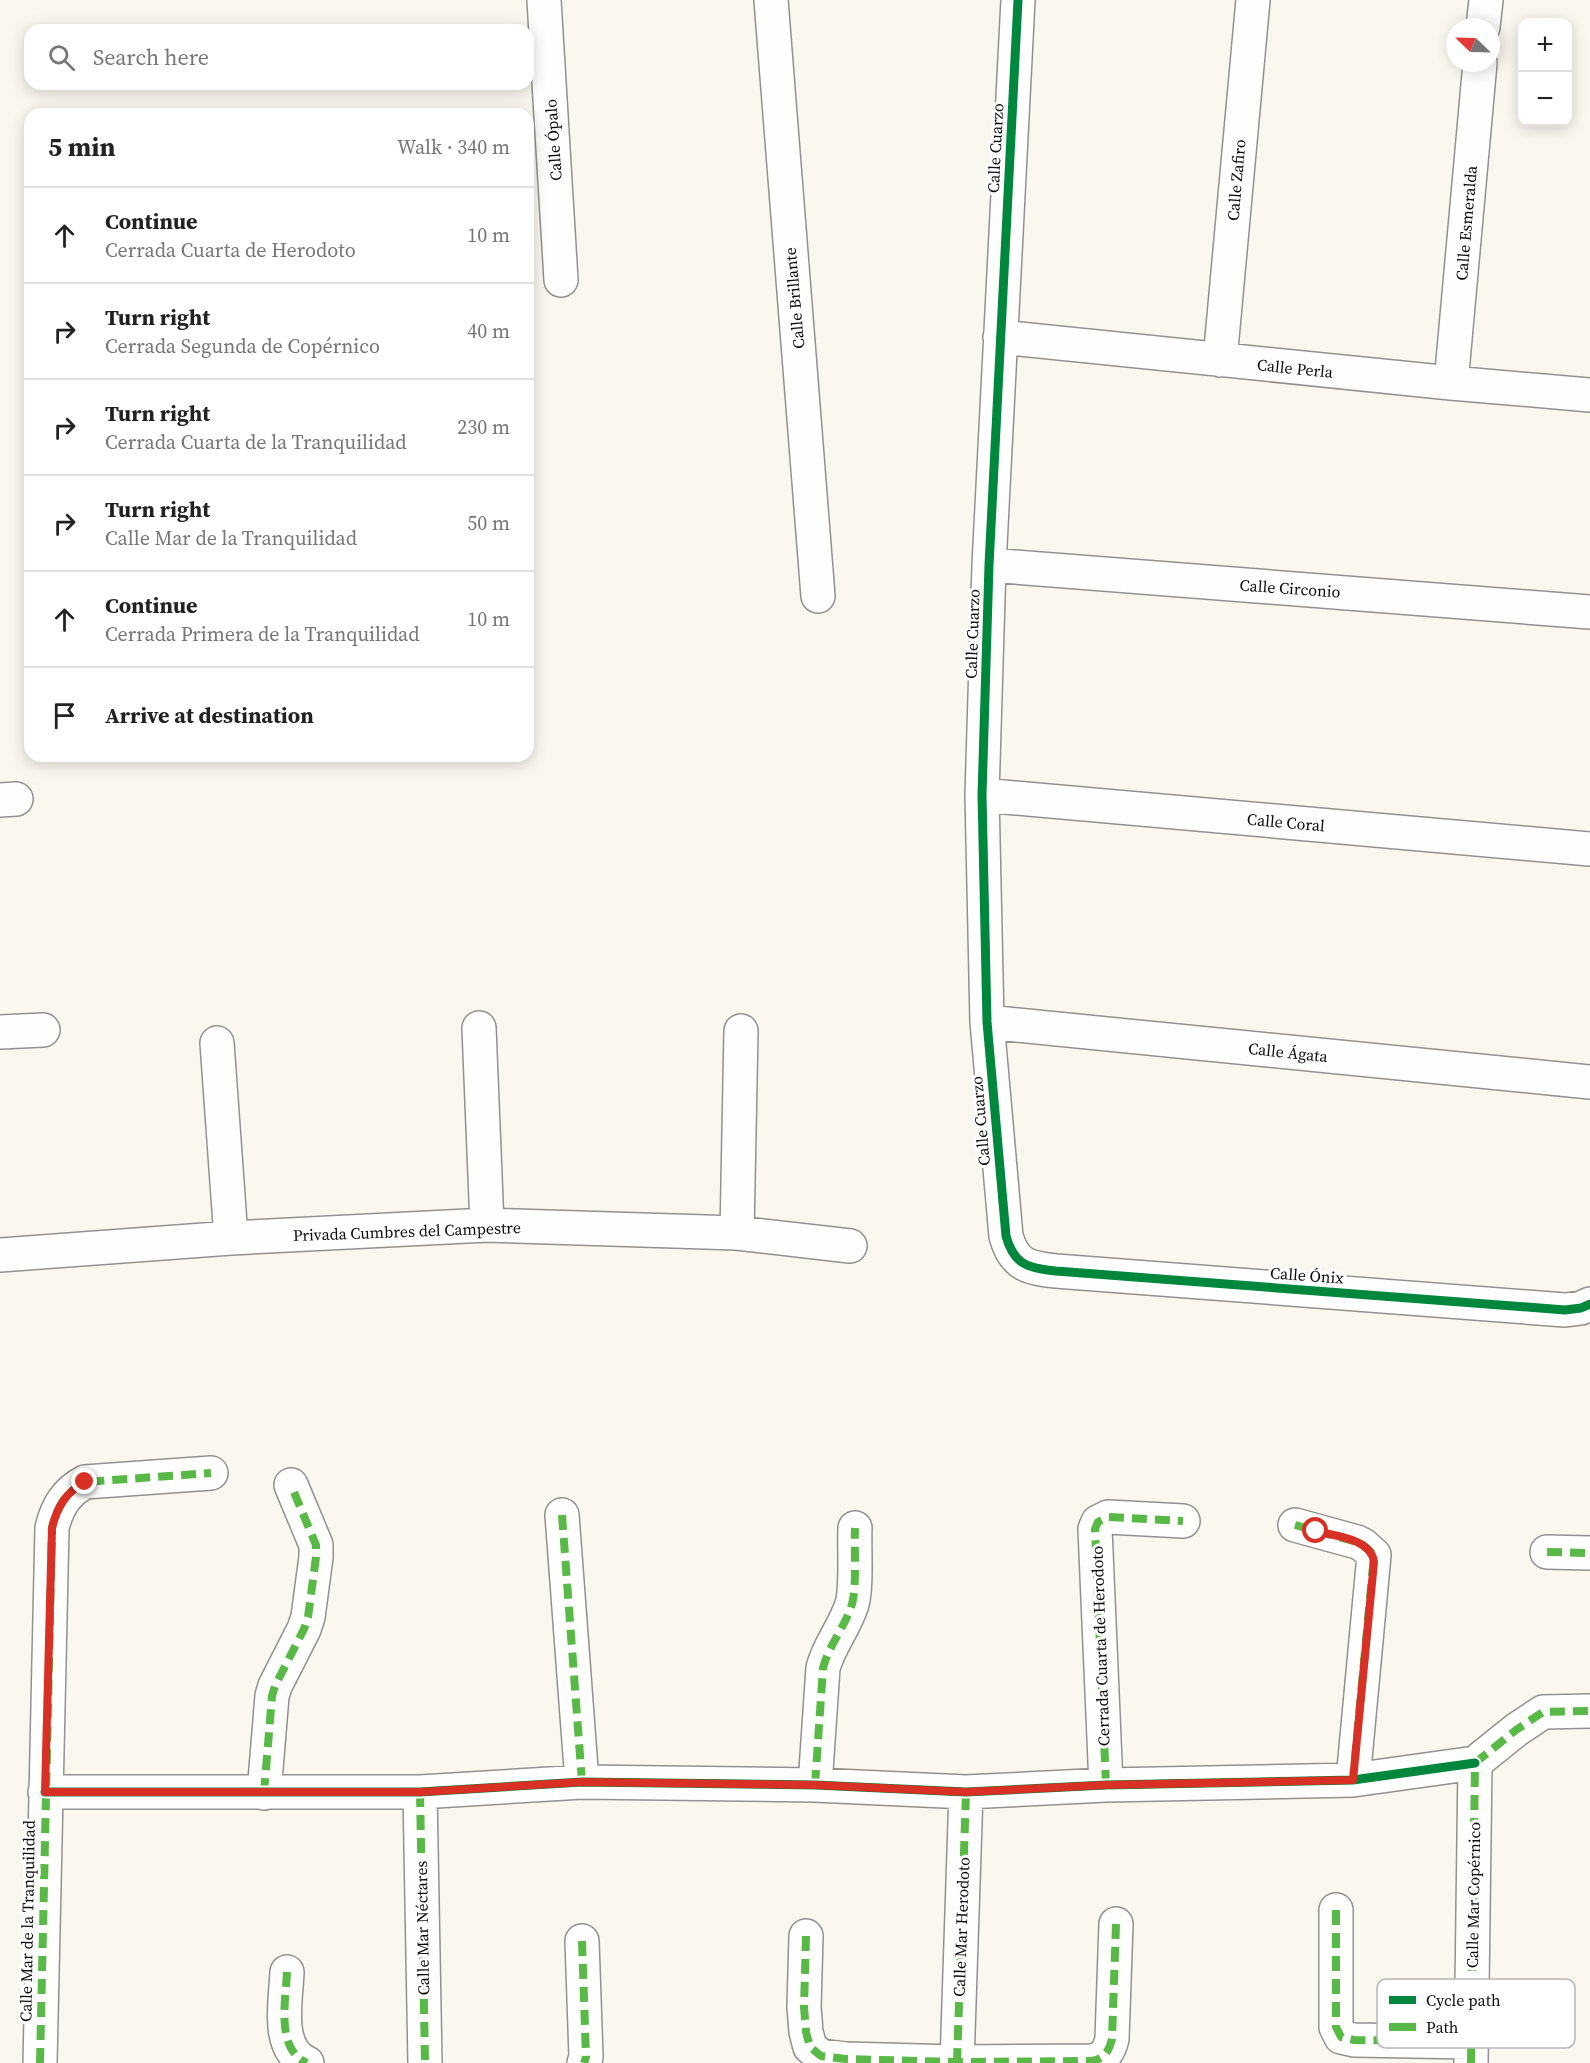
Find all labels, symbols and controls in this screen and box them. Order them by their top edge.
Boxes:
north arrow [1446,18,1500,72]
map controls [1518,18,1572,126]
button: + [1518,18,1572,72]
search box [24,24,534,90]
icon: search [45,41,78,74]
text: Search here [93,42,209,72]
button: − [1518,72,1572,126]
street label: Calle Ópalo [539,98,567,182]
street label: Calle Cuarzo [982,102,1008,193]
text: 5 min [48,129,115,165]
text: Walk · 340 m [397,133,510,161]
street label: Calle Zafiro [1221,138,1251,222]
street label: Calle Esmeralda [1450,164,1482,281]
text: Continue [105,206,198,236]
icon: ahead [48,219,81,252]
text: 10 m [467,221,510,249]
text: Cerrada Cuarta de Herodoto [105,236,356,264]
street label: Calle Brillante [779,246,809,350]
text: Turn right [105,302,210,332]
icon: right [48,315,81,348]
text: 40 m [467,317,510,345]
text: Cerrada Segunda de Copérnico [105,332,380,360]
street label: Calle Perla [1256,353,1335,383]
text: Turn right [105,398,210,428]
icon: right [48,411,81,444]
text: 230 m [457,413,510,441]
text: Cerrada Cuarta de la Tranquilidad [105,428,407,456]
text: Turn right [105,494,210,524]
icon: right [48,507,81,540]
text: 50 m [467,509,510,537]
text: Calle Mar de la Tranquilidad [105,524,357,552]
street label: Calle Circonio [1239,574,1341,603]
street label: Calle Cuarzo [959,589,985,679]
text: Continue [105,590,198,620]
icon: ahead [48,603,81,636]
text: 10 m [467,605,510,633]
text: Cerrada Primera de la Tranquilidad [105,620,420,648]
icon: arrive [48,699,81,732]
text: Arrive at destination [105,700,314,730]
street label: Calle Coral [1246,808,1326,836]
street label: Calle Ágata [1247,1037,1330,1067]
street label: Calle Cuarzo [965,1075,995,1167]
street label: Privada Cumbres del Campestre [293,1216,521,1246]
street label: Calle Ónix [1269,1261,1345,1289]
route end [71,1468,97,1494]
route start [1302,1517,1328,1543]
street label: Cerrada Cuarta de Herodoto [1086,1545,1114,1747]
street label: Calle Mar de la Tranquilidad [14,1820,40,2022]
street label: Calle Mar Copérnico [1461,1821,1485,1968]
street label: Calle Mar Herodoto [948,1857,974,1997]
street label: Calle Mar Néctares [410,1860,434,1996]
legend [1377,1979,1575,2048]
text: Cycle path [1426,1989,1501,2011]
text: Path [1426,2016,1459,2038]

